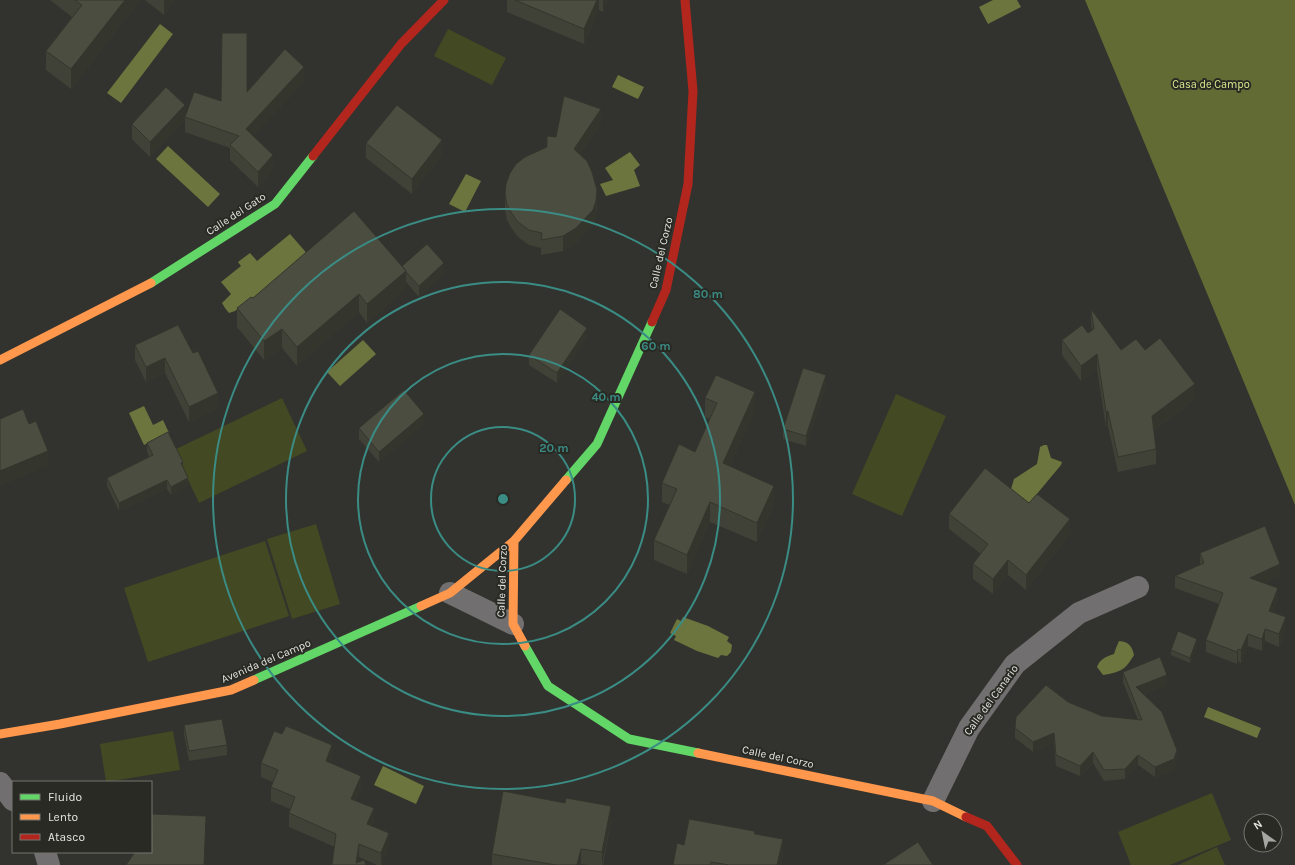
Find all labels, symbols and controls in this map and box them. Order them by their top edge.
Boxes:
park label: Casa de Campo [1172,78,1250,91]
street label: Calle del Gato [204,190,268,238]
street label: Calle del Corzo [646,216,676,290]
text: 80 m [693,287,723,301]
text: 60 m [641,339,671,353]
text: 40 m [591,390,621,404]
text: 20 m [539,441,569,455]
centre of rings [496,492,510,506]
street label: Calle del Corzo [494,544,510,618]
street label: Avenida del Campo [219,636,313,686]
street label: Calle del Canario [961,662,1021,738]
street label: Calle del Corzo [741,743,815,771]
legend [12,781,152,853]
text: Fluido [48,790,82,804]
text: Lento [48,810,78,824]
north arrow [1243,813,1283,853]
text: N [1251,817,1265,833]
text: Atasco [48,830,85,844]

